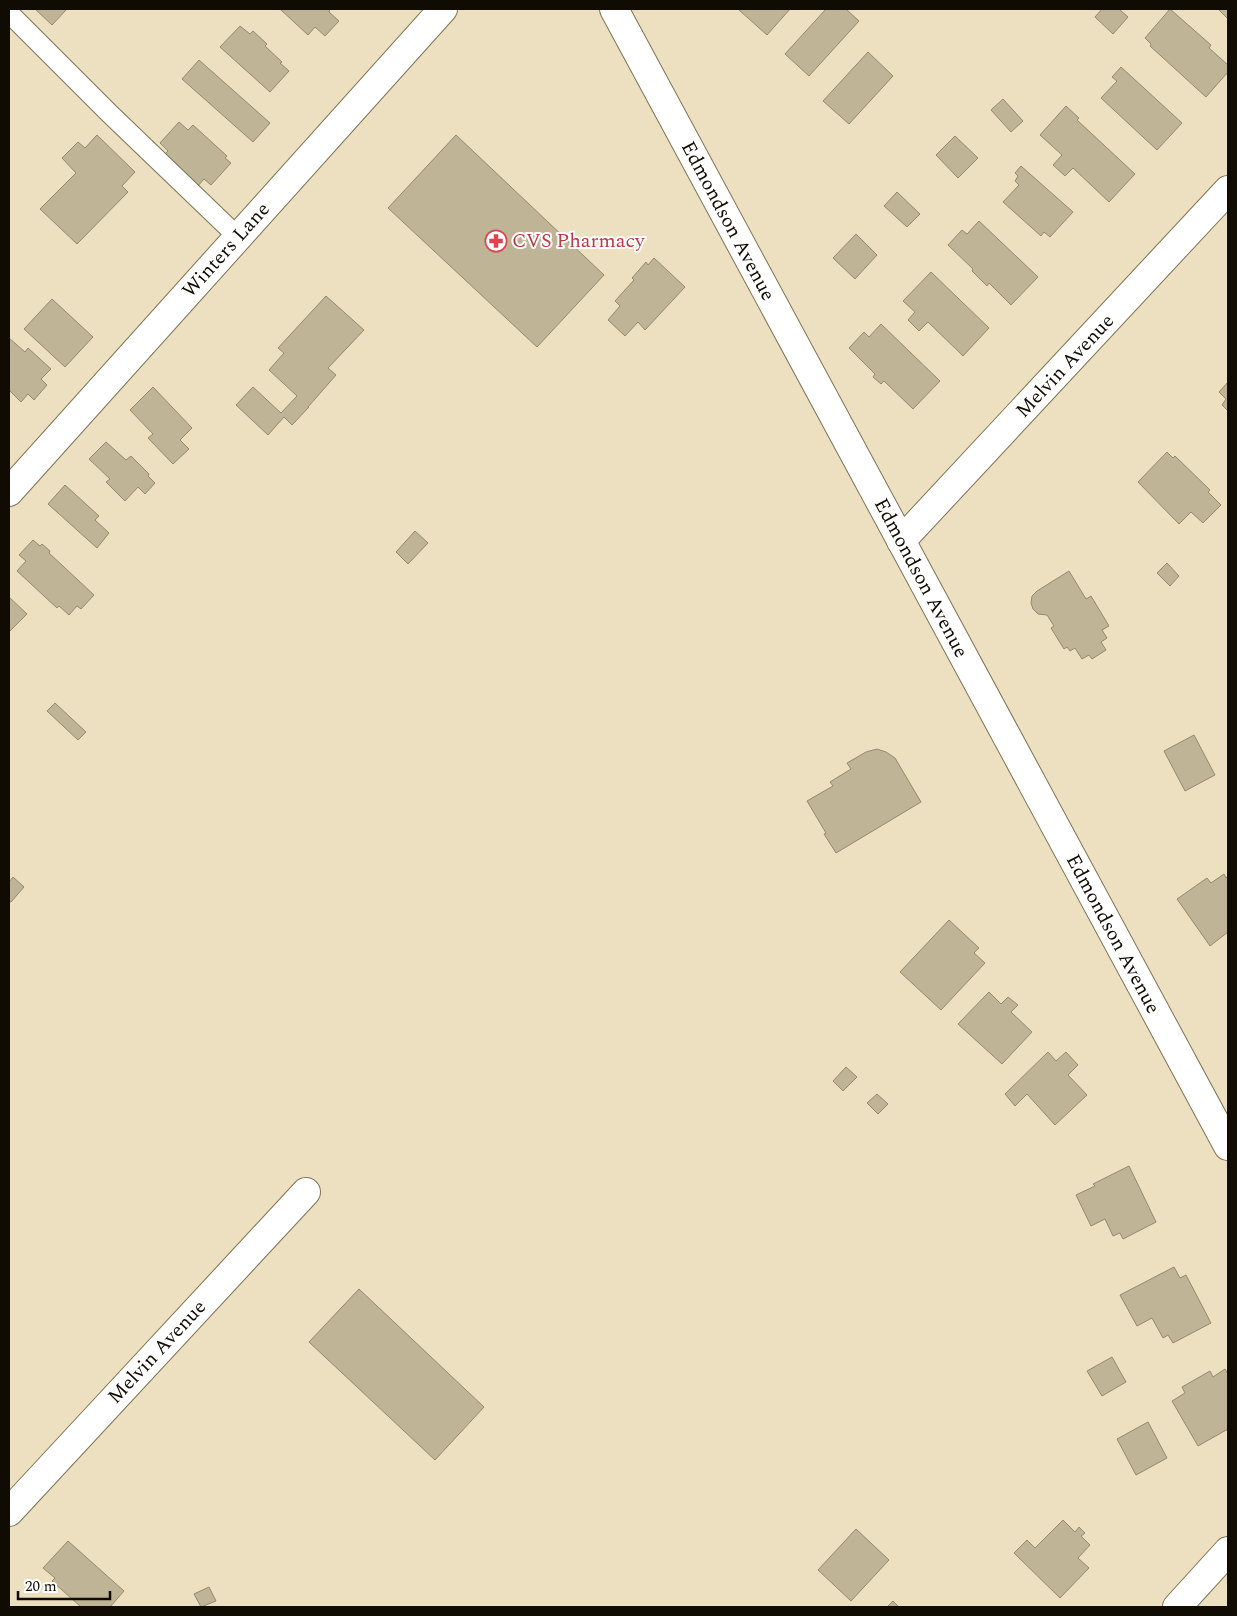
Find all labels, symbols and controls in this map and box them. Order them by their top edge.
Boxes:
street label: Edmondson Avenue [673,136,783,306]
street label: Winters Lane [175,196,277,304]
place label: CVS Pharmacy [512,226,646,256]
pharmacy icon: CVS Pharmacy [484,229,508,253]
street label: Melvin Avenue [1009,307,1121,425]
street label: Edmondson Avenue [866,493,976,663]
street label: Edmondson Avenue [1058,849,1168,1019]
street label: Melvin Avenue [101,1293,213,1411]
scale bar [18,1568,110,1600]
text: 20 m [25,1575,57,1598]

